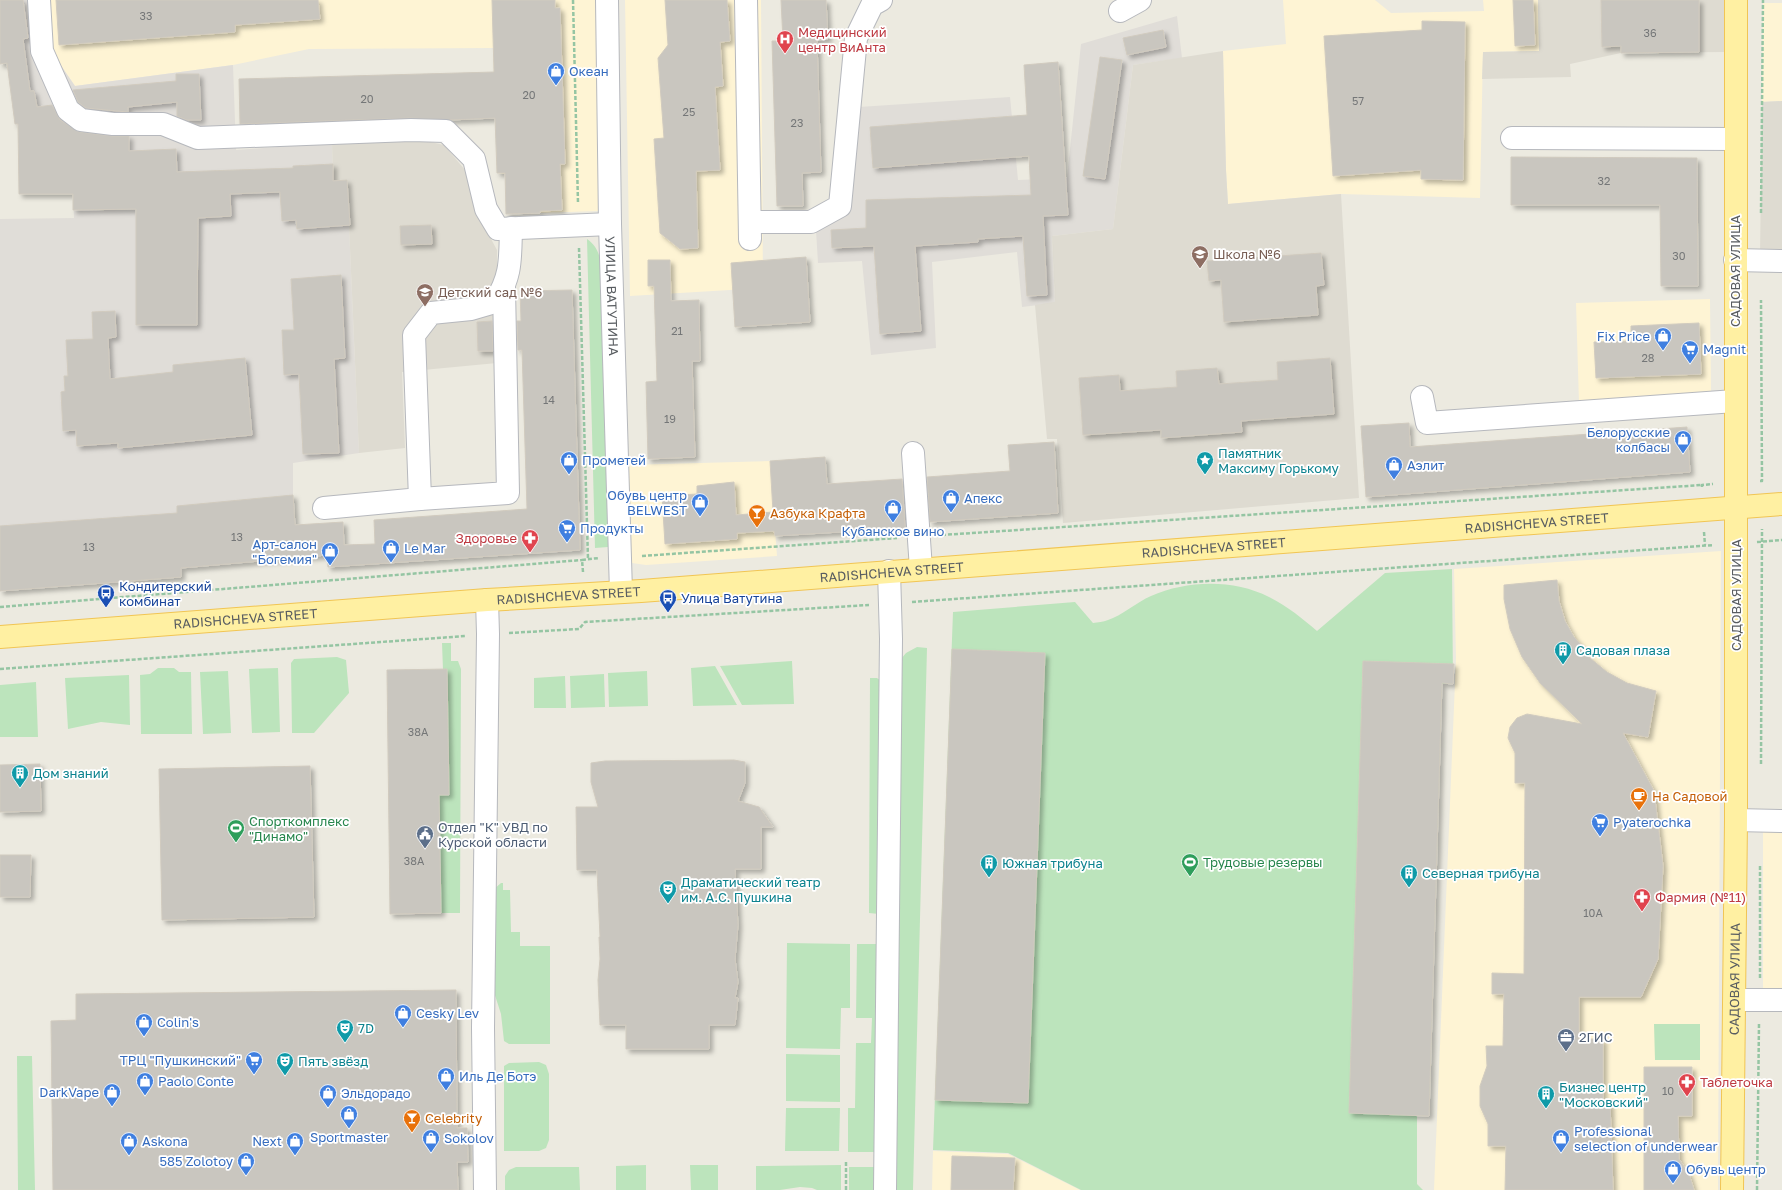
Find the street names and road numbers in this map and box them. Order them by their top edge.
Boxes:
street label: САДОВАЯ УЛИЦА [1727,215,1743,327]
street label: УЛИЦА ВАТУТИНА [602,236,622,356]
street label: RADISHCHEVA STREET [1464,509,1609,536]
street label: RADISHCHEVA STREET [1141,534,1286,561]
street label: САДОВАЯ УЛИЦА [1728,539,1744,651]
street label: RADISHCHEVA STREET [819,558,964,585]
street label: RADISHCHEVA STREET [496,583,641,607]
street label: RADISHCHEVA STREET [173,605,318,632]
street label: САДОВАЯ УЛИЦА [1726,923,1743,1035]

